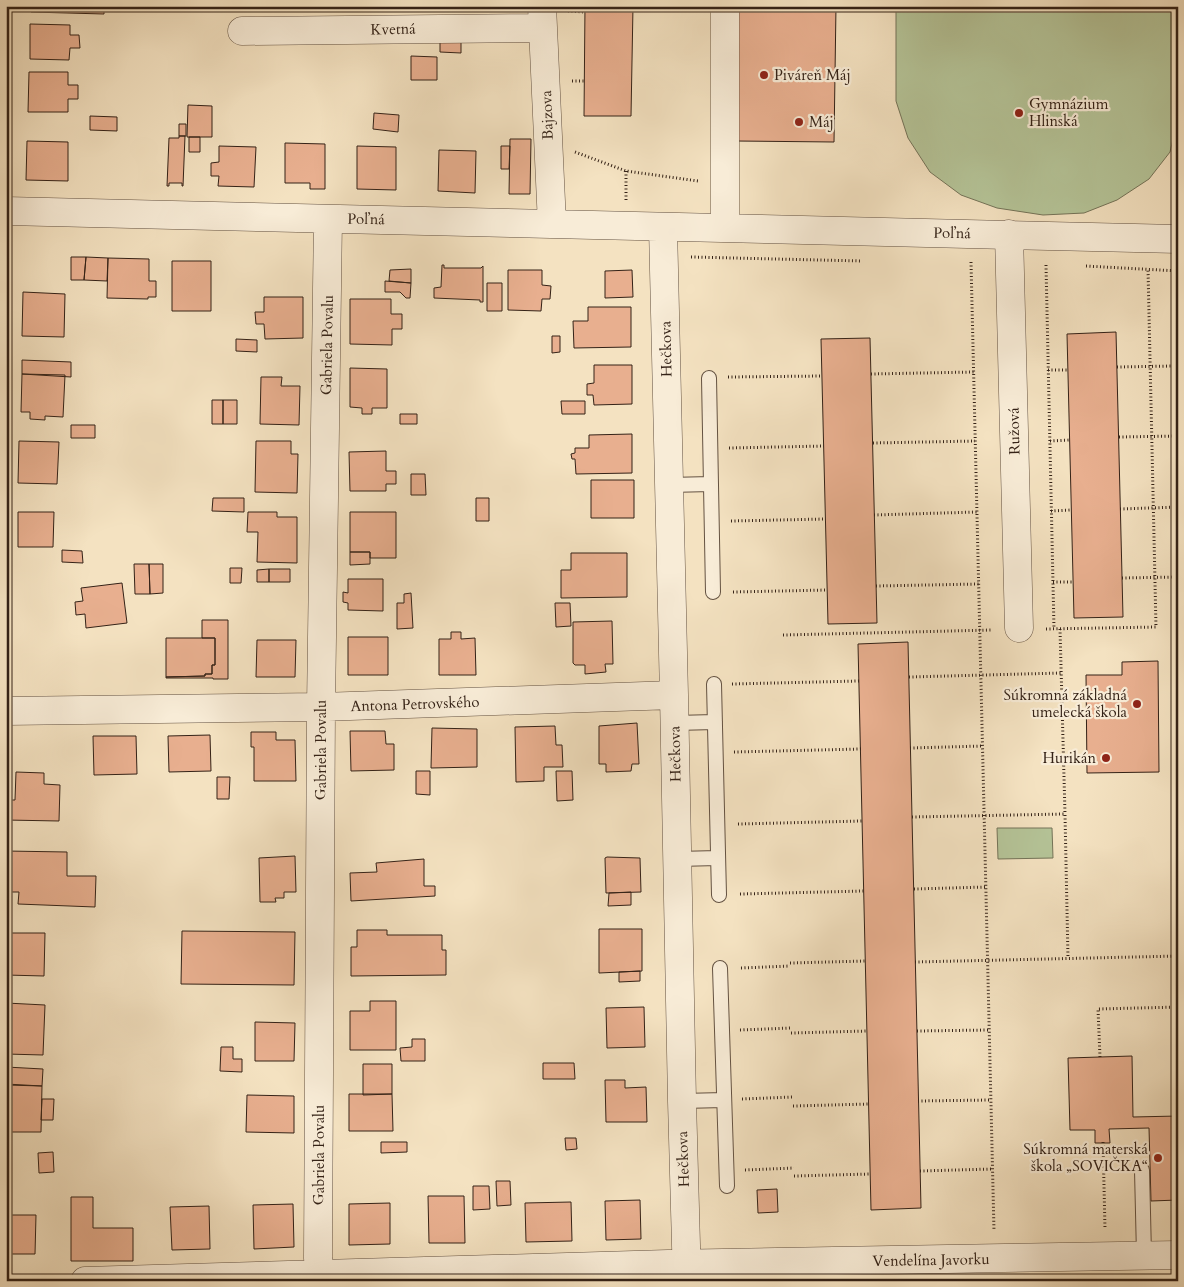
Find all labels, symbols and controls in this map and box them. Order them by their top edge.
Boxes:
street label: Kvetná [370,19,416,39]
place label: Piváreň Máj [774,65,851,85]
marker: Piváreň Máj [758,69,770,81]
street label: Bajzova [536,89,558,140]
place label: Gymnázium Hlinská [1029,94,1109,131]
marker: Gymnázium Hlinská [1013,107,1025,119]
place label: Máj [809,112,834,132]
marker: Máj [793,116,805,128]
street label: Poľná [347,209,385,229]
street label: Poľná [933,223,971,243]
street label: Gabriela Povalu [316,295,338,395]
street label: Hečkova [656,320,676,377]
street label: Ružová [1004,407,1024,455]
place label: Súkromná základná umelecká škola [1003,685,1128,722]
street label: Antona Petrovského [350,692,480,716]
marker: Súkromná základná umelecká škola [1131,698,1143,710]
street label: Gabriela Povalu [311,700,331,800]
street label: Hečkova [665,725,685,782]
place label: Hurikán [1043,748,1096,768]
marker: Hurikán [1100,752,1112,764]
street label: Gabriela Povalu [309,1105,329,1205]
street label: Hečkova [672,1130,694,1188]
place label: Súkromná materská škola „SOVIČKA“ [1023,1139,1149,1176]
marker: Súkromná materská škola „SOVIČKA“ [1152,1152,1164,1164]
street label: Vendelína Javorku [872,1249,990,1271]

